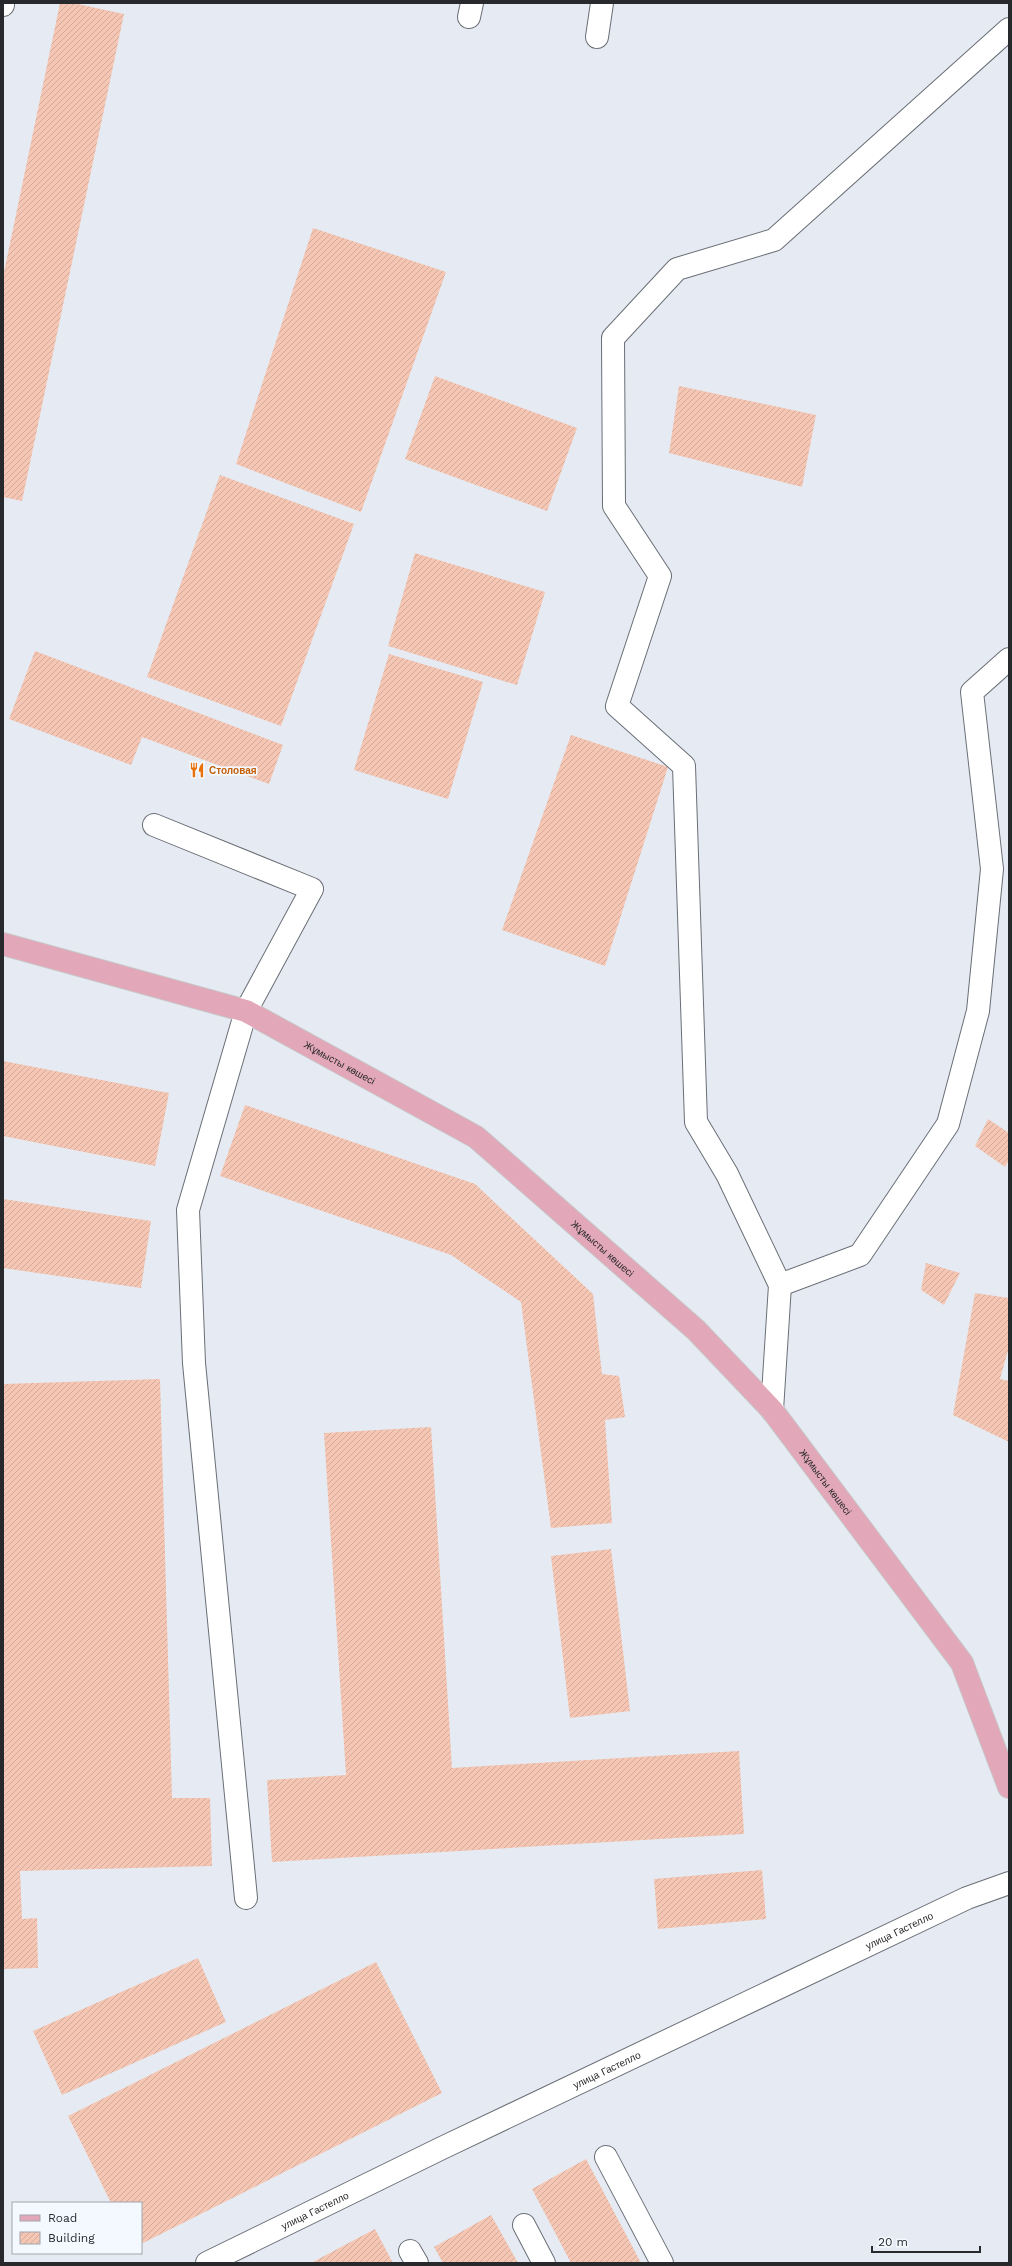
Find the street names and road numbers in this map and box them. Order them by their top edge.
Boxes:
street label: Жұмысты көшесі [302,1039,377,1086]
street label: Жұмысты көшесі [569,1218,636,1279]
street label: Жұмысты көшесі [798,1447,854,1517]
street label: улица Гастелло [864,1909,935,1951]
street label: улица Гастелло [571,2049,643,2090]
street label: улица Гастелло [279,2189,351,2231]

